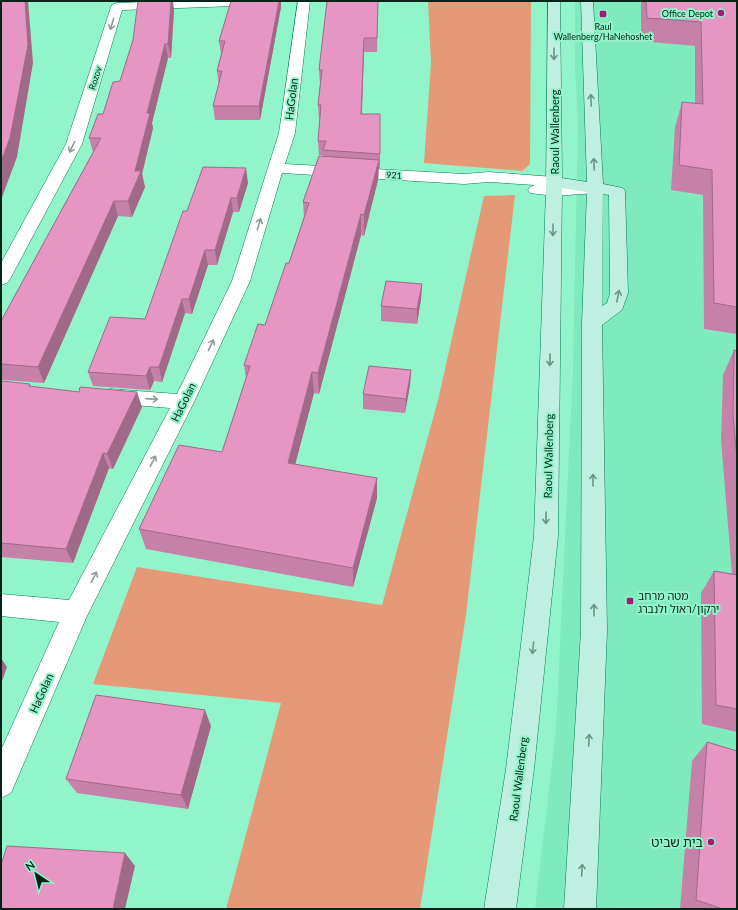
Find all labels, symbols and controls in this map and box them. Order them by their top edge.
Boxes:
place label: Office Depot [662,8,714,19]
marker: Office Depot [716,8,726,18]
marker: Raul Wallenberg/HaNehoshet [598,9,608,19]
one-way arrow [108,17,115,30]
place label: Raul Wallenberg/HaNehoshet [554,21,653,42]
one-way arrow [550,47,558,60]
street label: Rozov [86,65,104,91]
street label: HaGolan [282,77,300,121]
street label: Raoul Wallenberg [548,89,561,174]
one-way arrow [588,94,595,107]
one-way arrow [68,141,75,153]
one-way arrow [591,158,598,171]
street label: 921 [386,169,402,181]
one-way arrow [255,219,263,231]
one-way arrow [549,223,557,236]
one-way arrow [614,289,622,302]
one-way arrow [208,339,215,351]
one-way arrow [546,353,554,366]
street label: HaGolan [168,380,198,424]
one-way arrow [145,396,158,403]
street label: Raoul Wallenberg [541,413,555,499]
one-way arrow [150,456,158,468]
one-way arrow [589,474,597,487]
one-way arrow [542,511,550,524]
one-way arrow [91,571,98,583]
place label: מטה מרחב ירקון/ראול ולנברג [638,589,719,615]
marker: מטה מרחב ירקון/ראול ולנברג [625,596,635,606]
one-way arrow [590,604,598,617]
one-way arrow [530,641,537,654]
street label: HaGolan [27,671,55,715]
one-way arrow [585,734,592,747]
street label: Raoul Wallenberg [506,736,530,822]
place label: בית שביט [651,834,703,850]
marker: בית שביט [706,837,716,847]
north arrow [16,854,56,894]
text: N [23,858,37,873]
one-way arrow [579,864,586,877]

